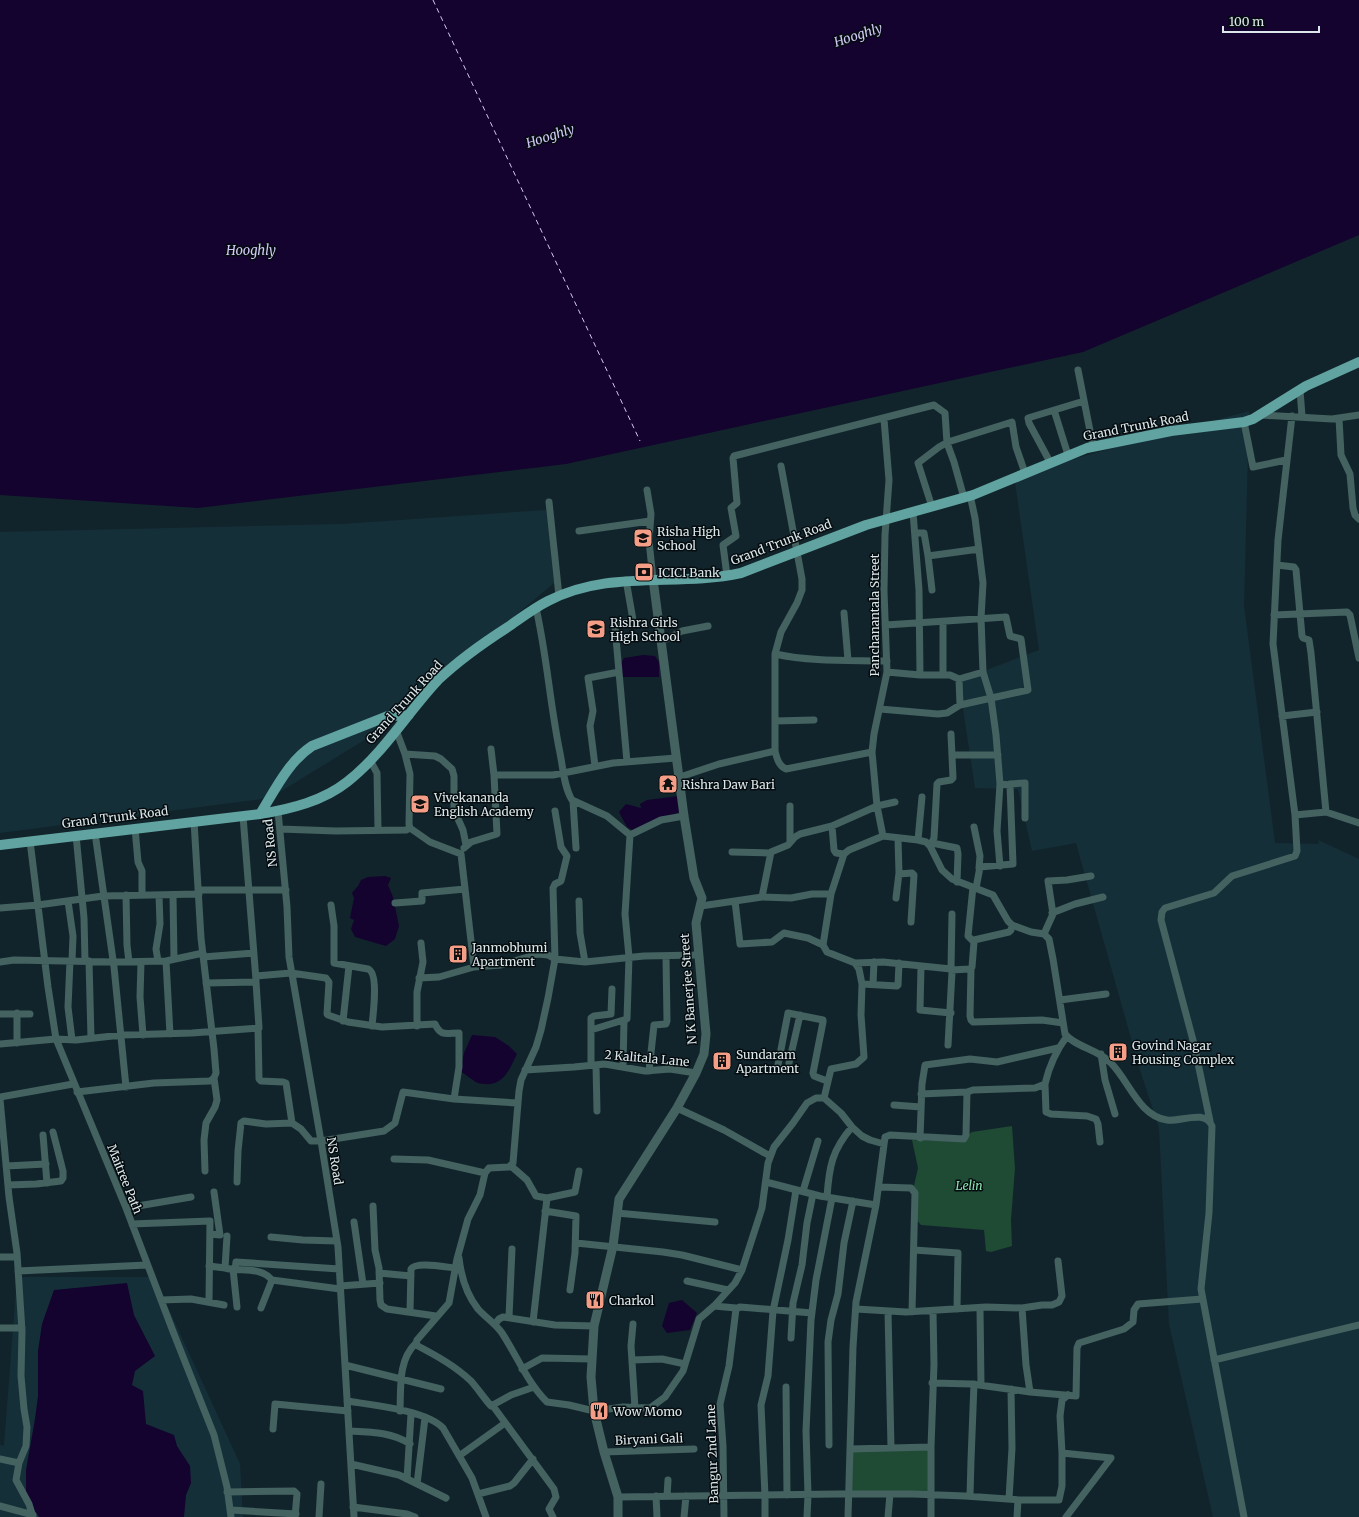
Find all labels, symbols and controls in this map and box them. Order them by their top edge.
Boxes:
scale bar [1223,8,1319,34]
text: 100 m [1229,14,1264,29]
water label: Hooghly [831,19,884,51]
water label: Hooghly [523,120,576,152]
water label: Hooghly [225,242,276,259]
street label: Grand Trunk Road [1082,408,1190,444]
street label: Grand Trunk Road [728,516,834,568]
place label: Risha High School [657,524,721,553]
school or university icon: Risha High School [632,527,654,549]
street label: Panchanantala Street [867,553,882,676]
bank icon: ICICI Bank [633,561,655,583]
place label: ICICI Bank [658,565,720,580]
place label: Rishra Girls High School [610,615,681,644]
school or university icon: Rishra Girls High School [585,618,607,640]
street label: Grand Trunk Road [363,657,445,747]
temple icon: Rishra Daw Bari [657,773,679,795]
place label: Rishra Daw Bari [682,777,775,792]
place label: Vivekananda English Academy [433,790,534,819]
school or university icon: Vivekananda English Academy [409,793,431,815]
street label: Grand Trunk Road [61,803,169,831]
street label: NS Road [260,818,280,868]
street label: N K Banerjee Street [677,933,699,1045]
place label: Janmobhumi Apartment [471,940,547,969]
building icon: Janmobhumi Apartment [447,943,469,965]
place label: Govind Nagar Housing Complex [1132,1038,1235,1067]
building icon: Govind Nagar Housing Complex [1107,1041,1129,1063]
street label: 2 Kalitala Lane [604,1047,690,1069]
place label: Sundaram Apartment [735,1047,799,1076]
building icon: Sundaram Apartment [711,1050,733,1072]
street label: NS Road [324,1136,346,1186]
street label: Maitree Path [104,1142,146,1216]
park label: Lelin [955,1178,983,1193]
restaurant icon: Charkol [584,1289,606,1311]
place label: Charkol [609,1293,655,1308]
restaurant icon: Wow Momo [588,1400,610,1422]
place label: Wow Momo [612,1404,682,1419]
street label: Bangur 2nd Lane [703,1404,721,1504]
street label: Biryani Gali [615,1430,683,1448]

